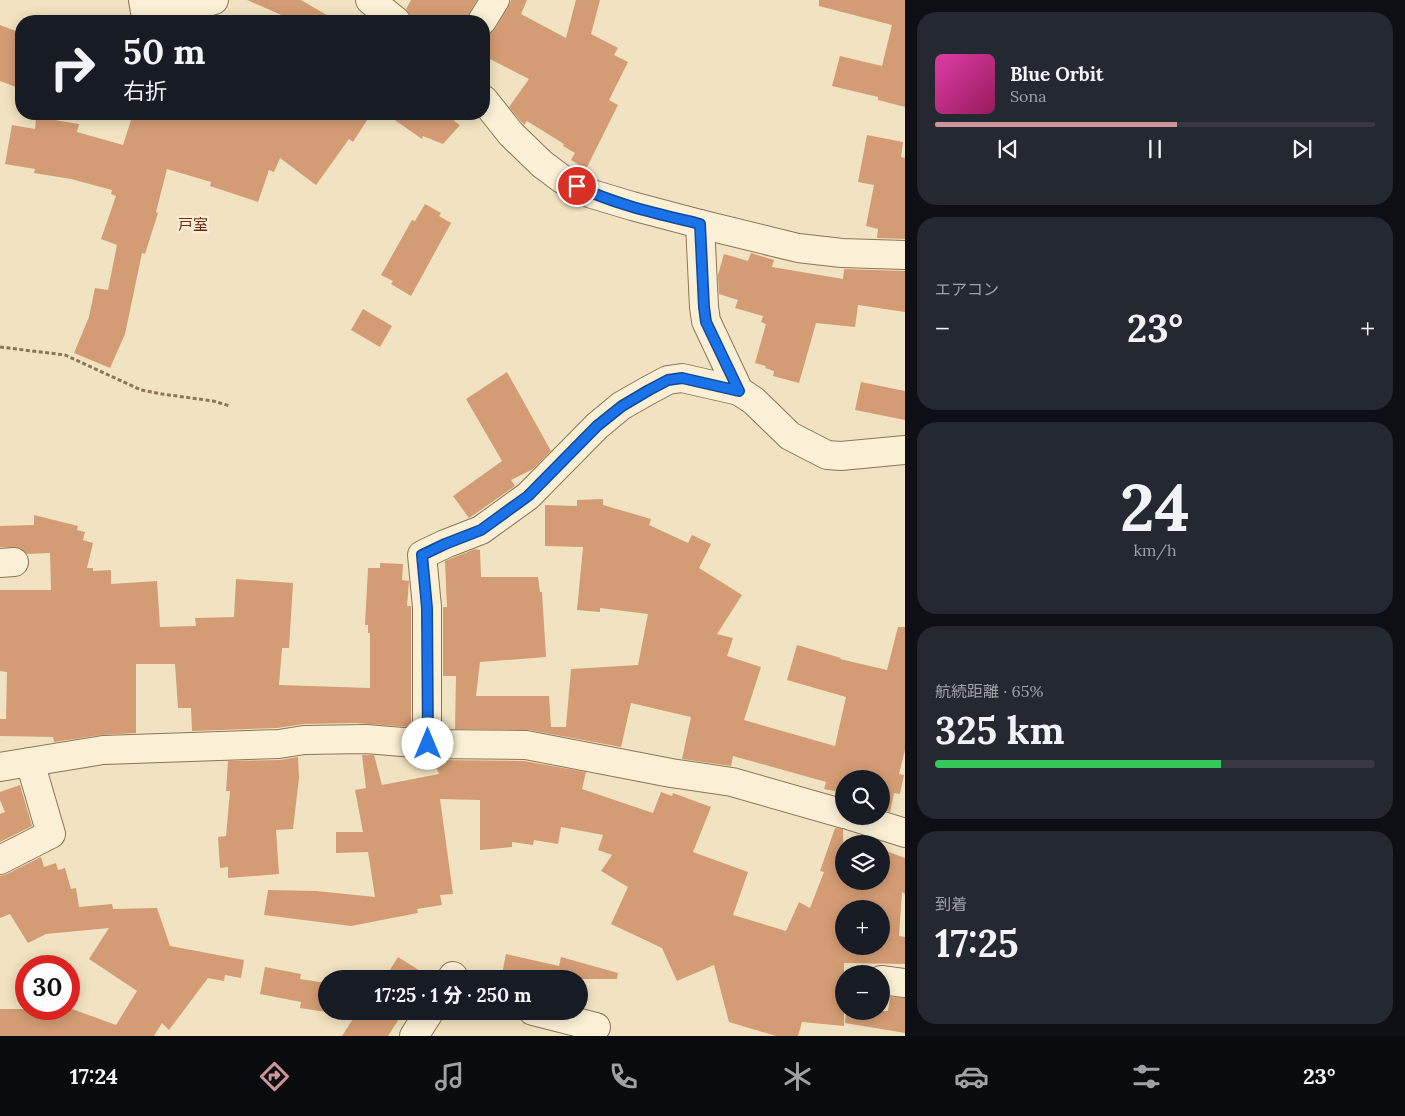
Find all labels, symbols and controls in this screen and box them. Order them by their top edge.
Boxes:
text: 50 m [123,29,206,74]
icon: right [40,35,105,100]
text: Blue Orbit [1010,62,1104,86]
text: 右折 [123,77,167,105]
text: Sona [1010,86,1046,106]
icon: previous [994,135,1022,163]
icon: pause [1141,135,1169,163]
icon: next [1288,135,1316,163]
pin [556,165,598,207]
icon: arrive [563,172,591,200]
district label: 戸室 [178,215,208,234]
text: エアコン [935,279,999,299]
text: 23° [1127,304,1183,352]
text: − [935,311,950,347]
text: + [1360,311,1375,347]
text: 24 [1120,466,1190,549]
text: km/h [1133,540,1177,560]
text: 航続距離 · 65% [935,681,1043,701]
text: 325 km [935,706,1065,754]
position arrow [401,717,453,769]
map controls [835,770,890,1020]
button: search [835,770,890,825]
button: layers [835,835,890,890]
text: 到着 [935,894,967,914]
button: + [835,900,890,955]
text: 17:25 [935,919,1019,967]
speed limit sign: 30 [15,955,80,1020]
button: − [835,965,890,1020]
text: 17:25 · 1 分 · 250 m [375,983,532,1007]
icon: directions [257,1059,292,1094]
icon: music [432,1059,467,1094]
icon: phone [606,1059,641,1094]
icon: climate [780,1059,815,1094]
icon: car [954,1059,989,1094]
icon: filters [1129,1059,1164,1094]
text: 17:24 [70,1062,118,1090]
text: 23° [1303,1062,1335,1090]

